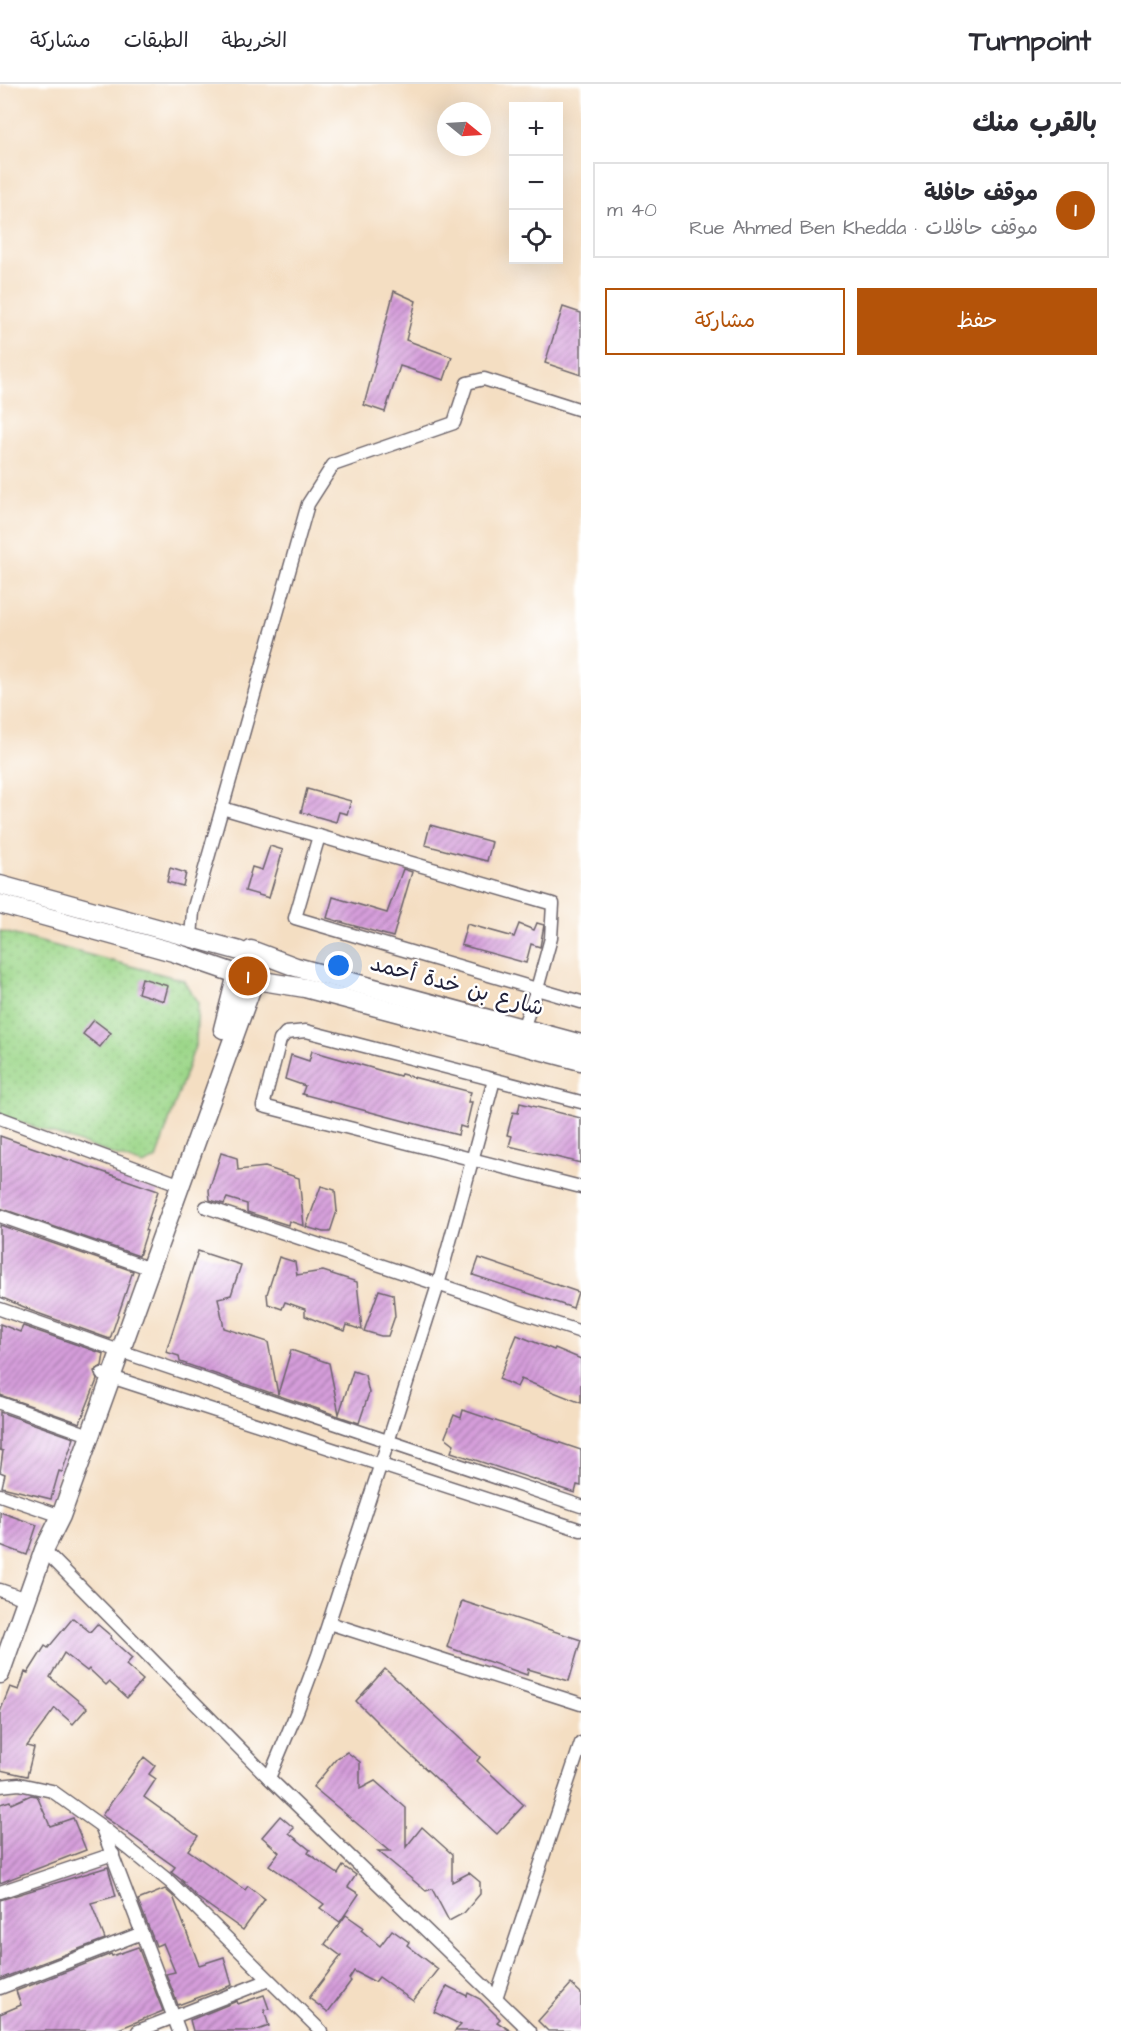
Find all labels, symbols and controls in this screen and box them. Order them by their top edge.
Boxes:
text: Turnpoint [969,22,1091,61]
text: مشاركة [30,26,91,55]
text: الطبقات [124,26,189,55]
text: الخريطة [222,26,287,55]
north arrow [437,102,491,156]
map controls [509,102,563,264]
button: + [509,102,563,156]
text: بالقرب منك [973,105,1097,141]
button: − [509,156,563,210]
text: موقف حافلة [924,178,1038,209]
text: 40 m [607,196,657,224]
text: 1 [1074,196,1077,224]
button: locate [509,210,563,264]
text: موقف حافلات · Rue Ahmed Ben Khedda [689,214,1038,242]
button: مشاركة [605,288,845,355]
button: حفظ [857,288,1097,355]
street label: شارع بن خدة أحمد [367,948,547,1024]
your location [324,951,353,980]
pin: 1 [228,954,268,998]

